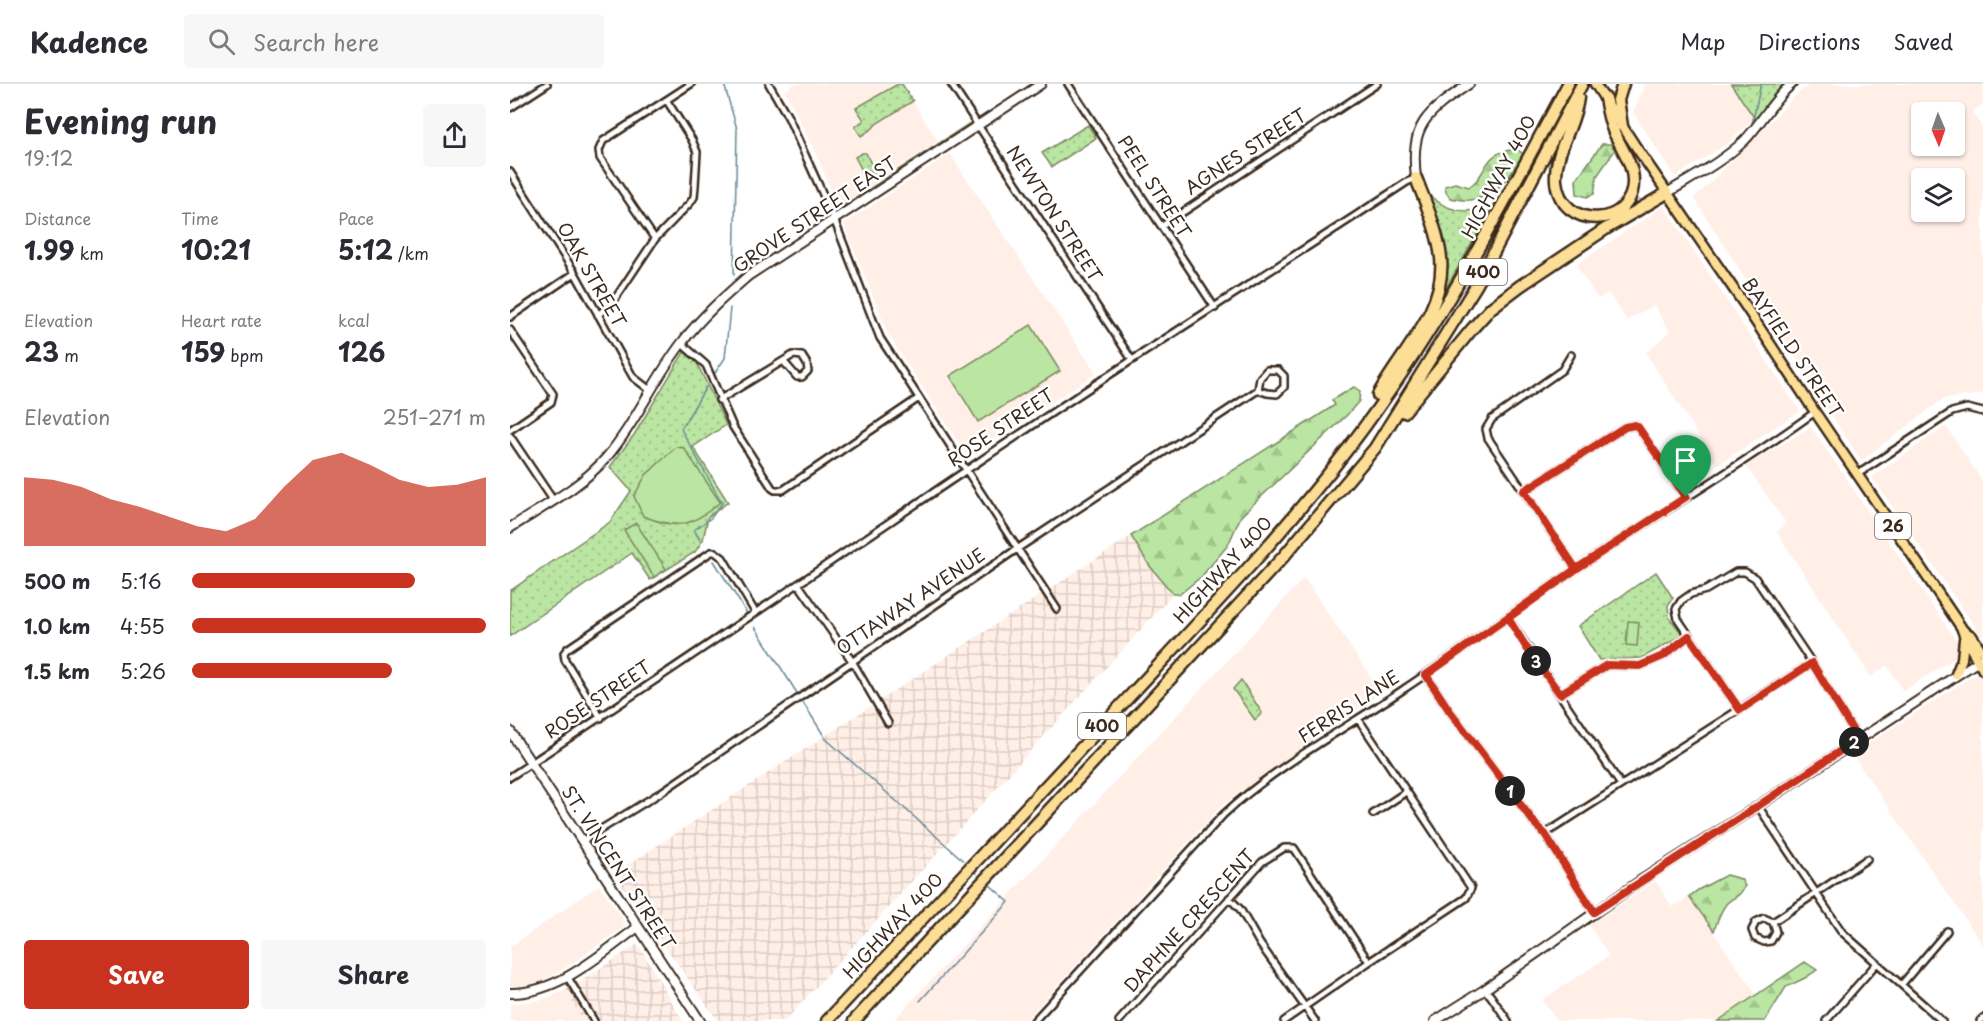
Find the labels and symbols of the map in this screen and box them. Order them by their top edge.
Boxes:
street label: AGNES STREET [1179,101,1312,200]
north arrow [1911,102,1965,156]
street label: HIGHWAY 400 [1454,110,1542,243]
street label: PEEL STREET [1112,130,1199,243]
street label: NEWTON STREET [1001,140,1110,287]
street label: GROVE STREET EAST [727,149,901,279]
street label: OAK STREET [551,217,634,333]
road number: 400 [1459,259,1507,285]
street label: BAYFIELD STREET [1736,272,1851,423]
street label: ROSE STREET [941,381,1059,472]
pin [1660,435,1711,497]
street label: HIGHWAY 400 [1166,509,1278,629]
road number: 26 [1875,513,1911,539]
street label: OTTAWAY AVENUE [830,541,990,661]
pin: 3 [1521,646,1551,676]
street label: ROSE STREET [538,653,656,744]
street label: FERRIS LANE [1292,663,1404,749]
road number: 400 [1078,713,1126,739]
pin: 2 [1839,727,1869,757]
pin: 1 [1495,776,1525,806]
street label: ST. VINCENT STREET [556,780,683,955]
street label: DAPHNE CRESCENT [1117,842,1261,997]
street label: HIGHWAY 400 [836,866,948,984]

